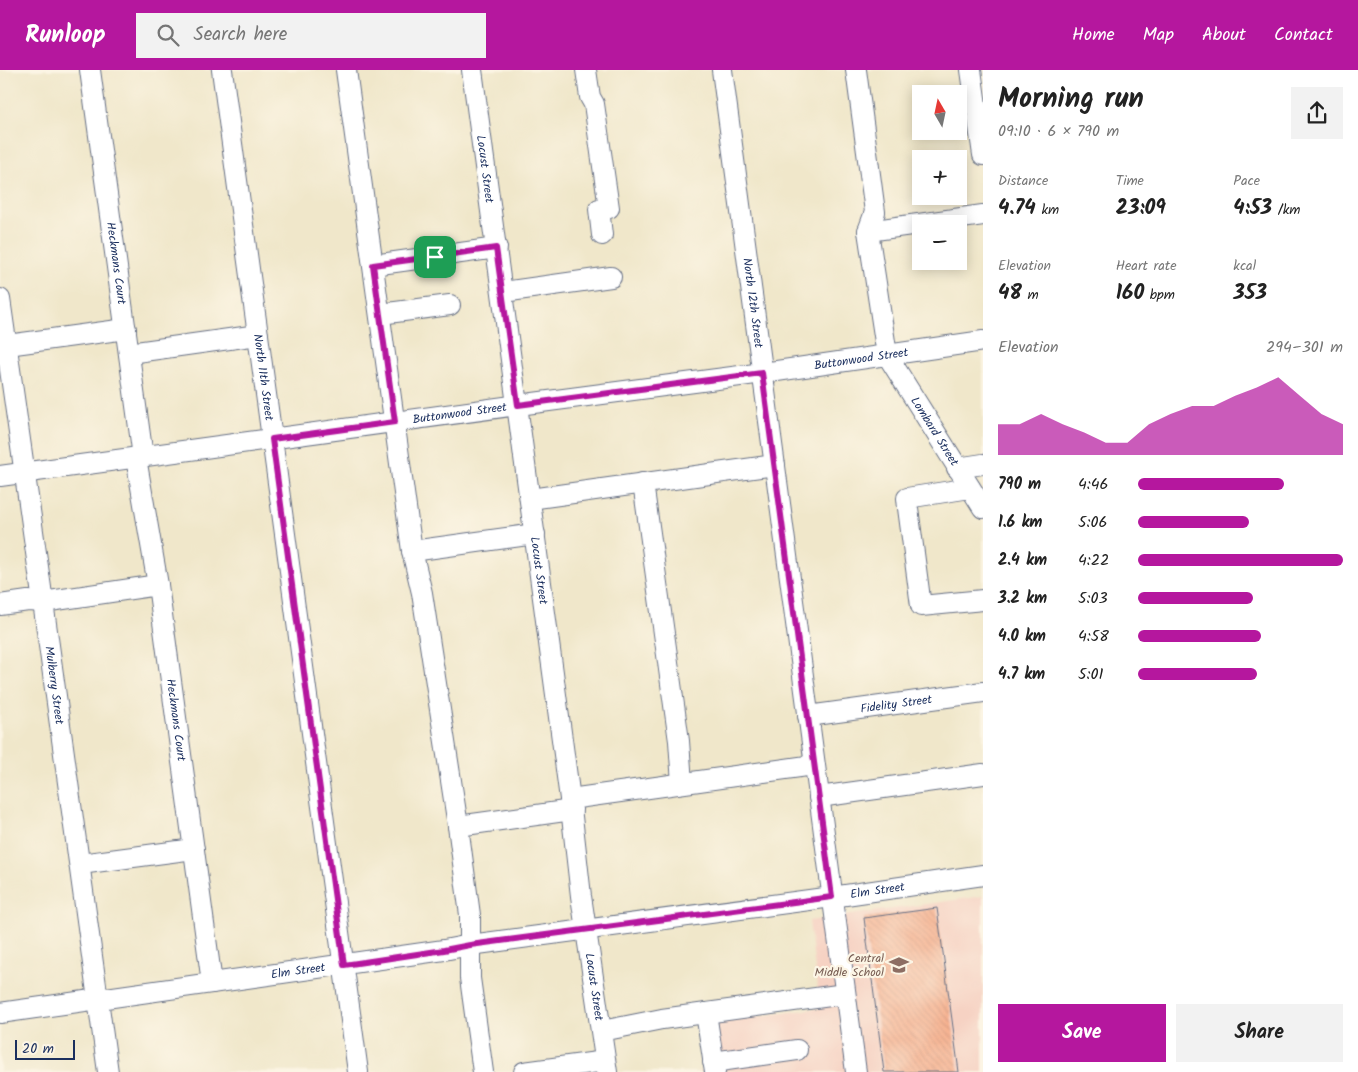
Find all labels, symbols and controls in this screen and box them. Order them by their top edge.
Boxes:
search box [136,13,486,58]
text: Runloop [25,16,106,55]
text: Search here [194,20,287,50]
icon: search [154,21,182,49]
text: Home [1072,21,1115,50]
text: Map [1143,21,1174,50]
text: About [1202,21,1246,50]
text: Contact [1274,21,1333,50]
text: Morning run [998,77,1144,122]
north arrow [912,85,968,140]
map controls [912,85,967,270]
button: share [1291,87,1343,139]
text: 09:10 · 6 × 790 m [998,119,1119,144]
street label: Locust Street [471,134,499,205]
button: + [912,150,967,205]
text: Distance [998,170,1048,192]
text: Time [1116,170,1144,192]
text: Pace [1233,170,1260,192]
text: 4.74 [998,192,1036,225]
text: 23:09 [1116,192,1166,225]
text: 4:53 [1233,192,1272,225]
text: km [1036,199,1059,221]
text: /km [1272,199,1300,221]
button: − [912,215,967,270]
street label: Heckmans Court [101,221,132,306]
pin [414,236,456,278]
icon: arrive [421,243,449,271]
text: Elevation [998,255,1051,277]
text: Heart rate [1116,255,1177,277]
text: kcal [1233,255,1256,277]
street label: North 12th Street [738,257,769,349]
text: 48 [998,277,1022,310]
text: 160 [1116,277,1144,310]
text: 353 [1233,277,1267,310]
text: m [1022,284,1039,306]
text: bpm [1144,284,1175,306]
street label: North 11th Street [248,333,279,422]
text: Elevation [998,335,1059,360]
text: 294–301 m [1266,335,1343,360]
street label: Buttonwood Street [813,342,910,375]
street label: Lombard Street [906,393,964,470]
street label: Buttonwood Street [411,397,508,429]
text: 790 m [998,472,1041,497]
text: 4:46 [1078,472,1108,497]
text: 1.6 km [998,510,1042,535]
text: 5:06 [1078,510,1107,535]
street label: Locust Street [525,535,553,606]
text: 2.4 km [998,548,1047,573]
text: 4:22 [1078,548,1109,573]
text: 3.2 km [998,586,1047,611]
text: 5:03 [1078,586,1108,611]
text: 4.0 km [998,624,1046,649]
text: 4:58 [1078,624,1109,649]
street label: Mulberry Street [40,645,69,726]
text: 4.7 km [998,662,1045,687]
text: 5:01 [1078,662,1104,687]
street label: Heckmans Court [161,677,191,763]
street label: Fidelity Street [859,690,933,718]
street label: Elm Street [849,877,906,904]
place label: Central Middle School [815,949,884,982]
street label: Locust Street [580,952,609,1022]
school or university icon: Central Middle School [888,954,910,976]
street label: Elm Street [270,957,327,984]
button: Save [998,1004,1166,1062]
button: Share [1176,1004,1343,1062]
scale bar [15,1037,75,1060]
text: 20 m [22,1038,54,1060]

